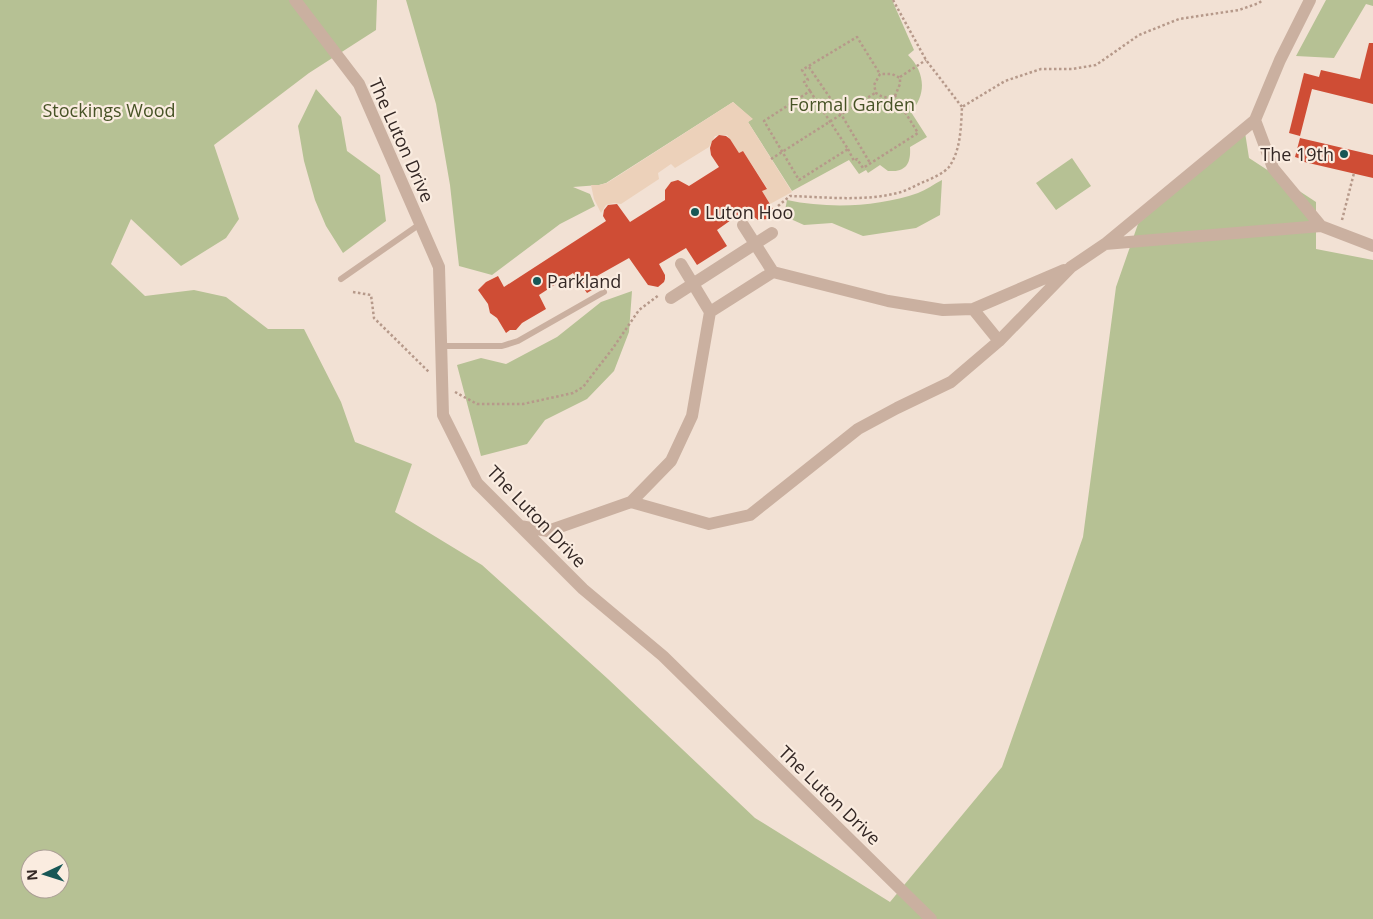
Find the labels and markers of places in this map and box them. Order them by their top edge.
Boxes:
place label: The 19th [1260,142,1334,166]
marker: The 19th [1338,148,1350,160]
place label: Luton Hoo [705,200,793,224]
marker: Luton Hoo [689,206,701,218]
place label: Parkland [547,269,621,293]
marker: Parkland [531,275,543,287]

